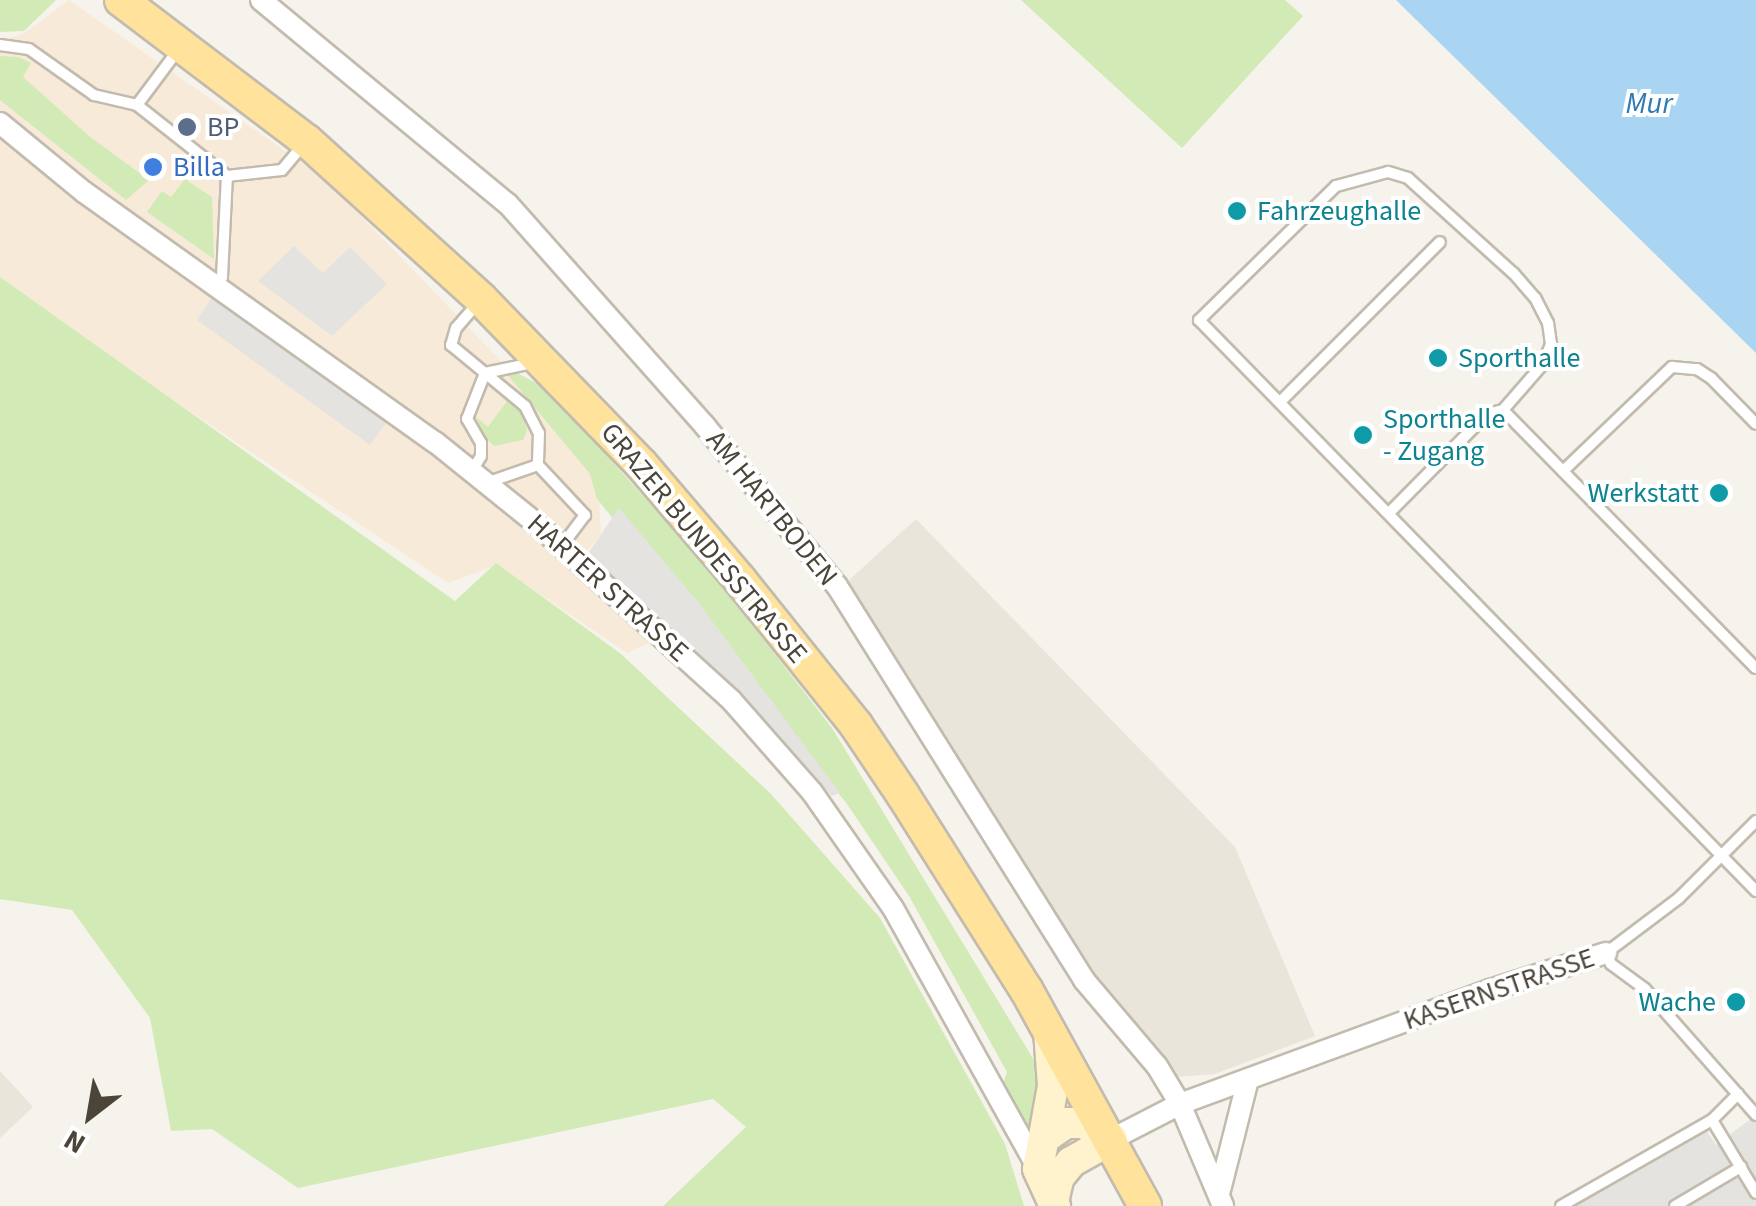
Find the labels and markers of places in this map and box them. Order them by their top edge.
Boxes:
place label: BP [207,110,239,144]
marker: BP [176,116,198,138]
place label: Billa [173,150,225,184]
marker: Billa [142,156,164,178]
place label: Fahrzeughalle [1257,194,1421,228]
marker: Fahrzeughalle [1226,200,1248,222]
place label: Sporthalle [1458,341,1580,375]
marker: Sporthalle [1427,347,1449,369]
place label: Sporthalle - Zugang [1383,402,1505,468]
marker: Sporthalle - Zugang [1352,424,1374,446]
place label: Werkstatt [1587,476,1699,510]
marker: Werkstatt [1708,482,1730,504]
place label: Wache [1638,985,1716,1019]
marker: Wache [1725,991,1747,1013]

